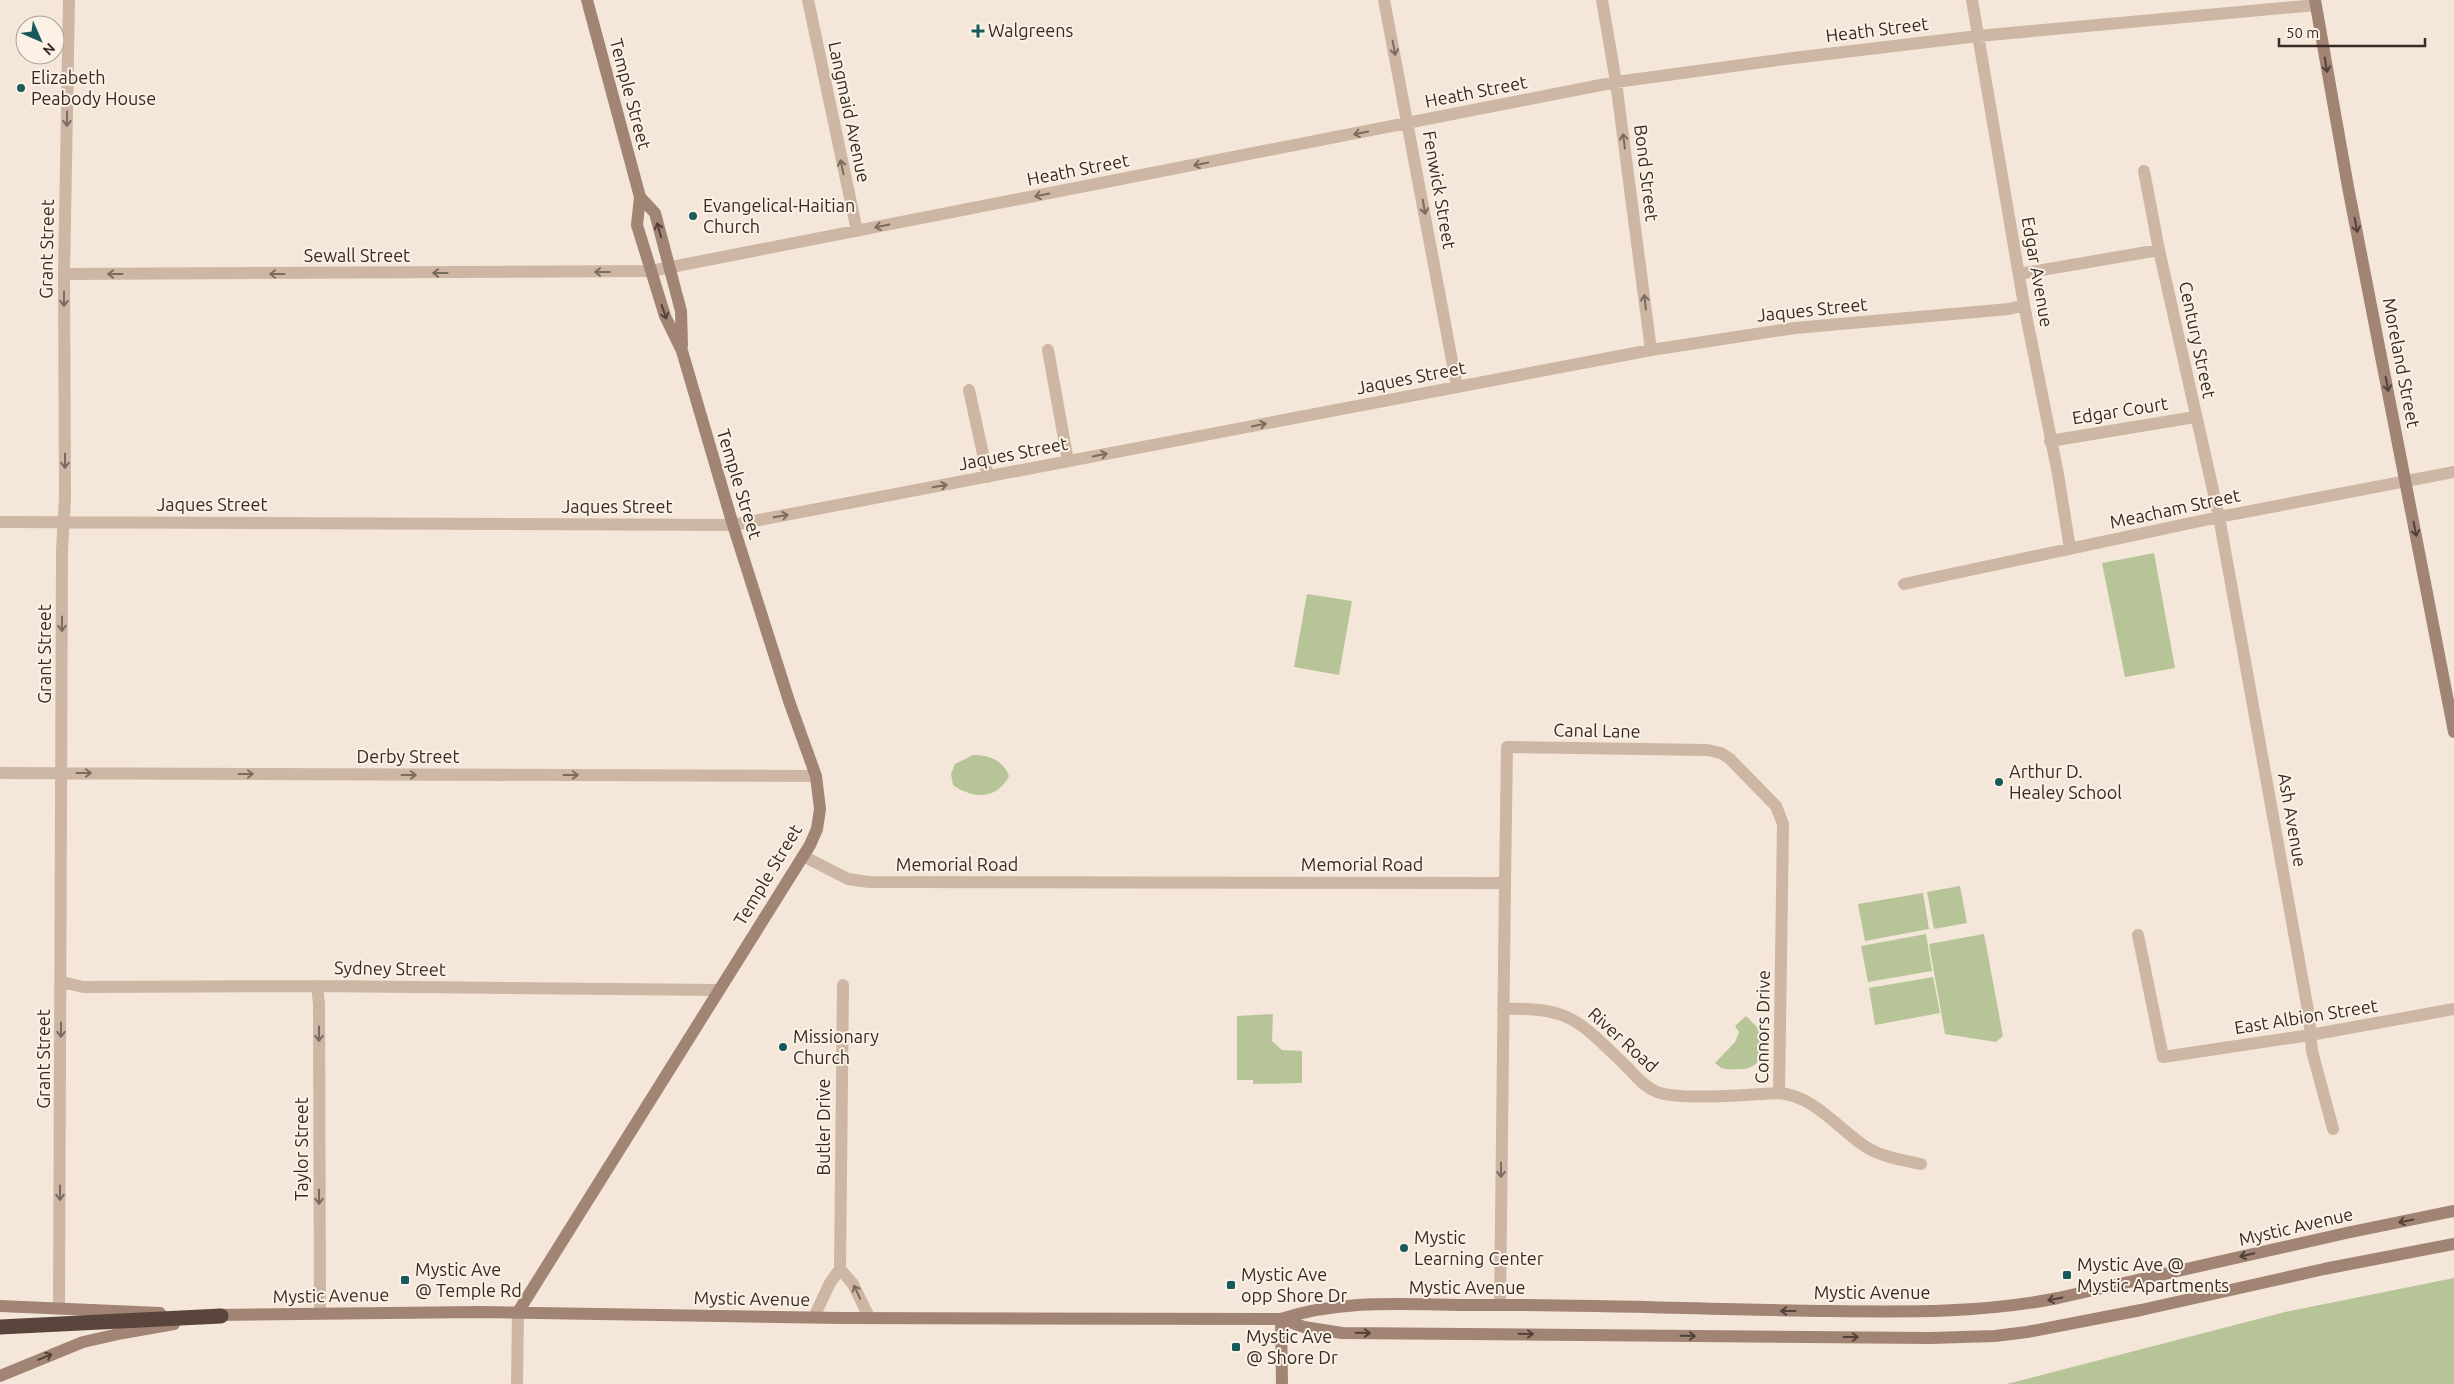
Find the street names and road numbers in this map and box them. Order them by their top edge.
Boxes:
street label: Heath Street [1824,13,1929,45]
street label: Temple Street [607,36,655,151]
street label: Langmaid Avenue [825,40,875,184]
street label: Heath Street [1423,71,1529,111]
street label: Bond Street [1631,123,1663,222]
street label: Fenwick Street [1420,129,1460,251]
street label: Heath Street [1025,149,1131,189]
street label: Grant Street [35,199,57,299]
street label: Edgar Avenue [2018,215,2058,329]
street label: Sewall Street [304,245,410,265]
street label: Century Street [2176,280,2220,400]
street label: Jaques Street [1756,293,1868,325]
street label: Moreland Street [2380,296,2424,430]
street label: Jaques Street [1354,357,1467,397]
street label: Edgar Court [2071,393,2169,427]
street label: Temple Street [714,426,766,541]
street label: Jaques Street [956,433,1069,473]
street label: Meacham Street [2108,484,2242,532]
street label: Jaques Street [156,494,268,514]
street label: Jaques Street [561,496,673,516]
street label: Grant Street [34,604,54,704]
street label: Canal Lane [1553,719,1641,741]
street label: Derby Street [356,746,460,766]
street label: Ash Avenue [2275,771,2311,868]
street label: Temple Street [729,820,805,929]
street label: Memorial Road [896,854,1018,874]
street label: Memorial Road [1301,854,1423,874]
street label: Sydney Street [334,957,446,979]
street label: Connors Drive [1751,970,1773,1084]
street label: East Albion Street [2233,995,2379,1037]
street label: River Road [1585,1003,1663,1076]
street label: Grant Street [33,1009,53,1109]
street label: Butler Drive [813,1079,833,1175]
street label: Taylor Street [291,1097,311,1201]
street label: Mystic Avenue [2237,1203,2355,1249]
street label: Mystic Avenue [1409,1277,1525,1297]
street label: Mystic Avenue [1814,1282,1930,1302]
street label: Mystic Avenue [272,1284,390,1306]
street label: Mystic Avenue [693,1287,811,1309]

